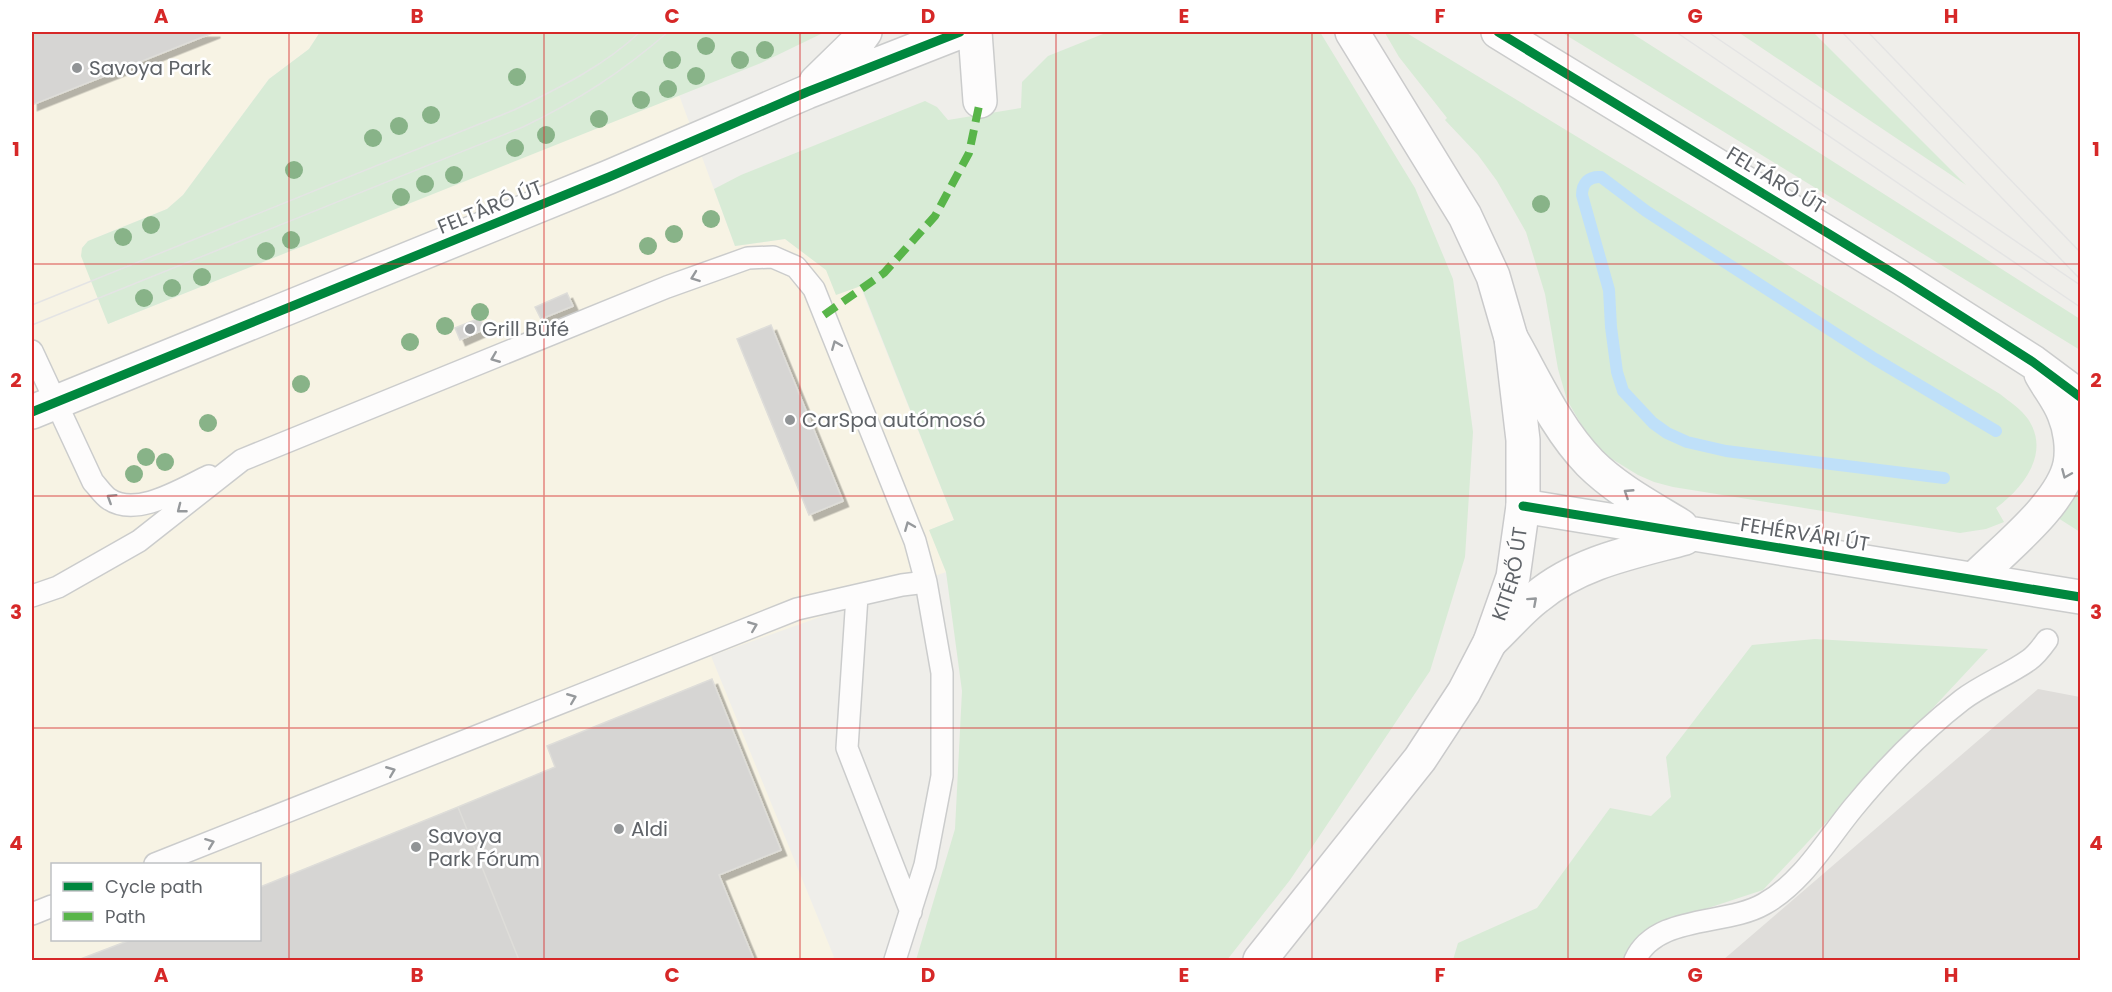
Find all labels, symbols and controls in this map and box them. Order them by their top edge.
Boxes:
text: A [154,2,169,30]
text: B [410,2,424,30]
text: C [664,2,680,30]
text: D [921,2,935,30]
text: E [1179,2,1189,30]
text: F [1435,2,1446,30]
text: G [1687,2,1703,30]
text: H [1944,2,1958,30]
place label: Savoya Park [89,54,212,82]
marker: Savoya Park [70,61,84,75]
text: 1 [12,135,20,163]
text: 1 [2092,135,2100,163]
street label: FELTÁRÓ ÚT [1721,139,1831,221]
street label: FELTÁRÓ ÚT [433,173,547,241]
one-way arrow [690,270,701,283]
place label: Grill Büfé [482,315,569,343]
marker: Grill Büfé [463,322,477,336]
one-way arrow [831,340,843,351]
one-way arrow [490,351,501,363]
text: 2 [10,366,22,394]
text: 2 [2090,366,2102,394]
place label: CarSpa autómosó [802,406,986,434]
marker: CarSpa autómosó [783,413,797,427]
one-way arrow [2061,467,2073,478]
one-way arrow [1624,488,1634,500]
one-way arrow [107,494,118,505]
one-way arrow [177,501,188,512]
street label: FEHÉRVÁRI ÚT [1738,510,1872,558]
one-way arrow [904,521,916,532]
street label: KITÉRŐ ÚT [1485,525,1534,624]
one-way arrow [1526,597,1536,608]
text: 3 [10,598,22,626]
text: 3 [2090,598,2102,626]
one-way arrow [747,621,758,633]
one-way arrow [566,693,577,705]
one-way arrow [385,766,396,778]
place label: Aldi [631,815,668,843]
place label: Savoya Park Fórum [428,822,540,873]
marker: Aldi [612,822,626,836]
text: 4 [9,829,23,857]
text: 4 [2089,829,2103,857]
one-way arrow [204,838,215,850]
marker: Savoya Park Fórum [409,840,423,854]
legend [51,863,261,941]
text: Cycle path [105,874,203,899]
text: Path [105,904,146,929]
text: A [154,961,169,989]
text: B [410,961,424,989]
text: C [664,961,680,989]
text: D [921,961,935,989]
text: E [1179,961,1189,989]
text: F [1435,961,1446,989]
text: G [1687,961,1703,989]
text: H [1944,961,1958,989]

